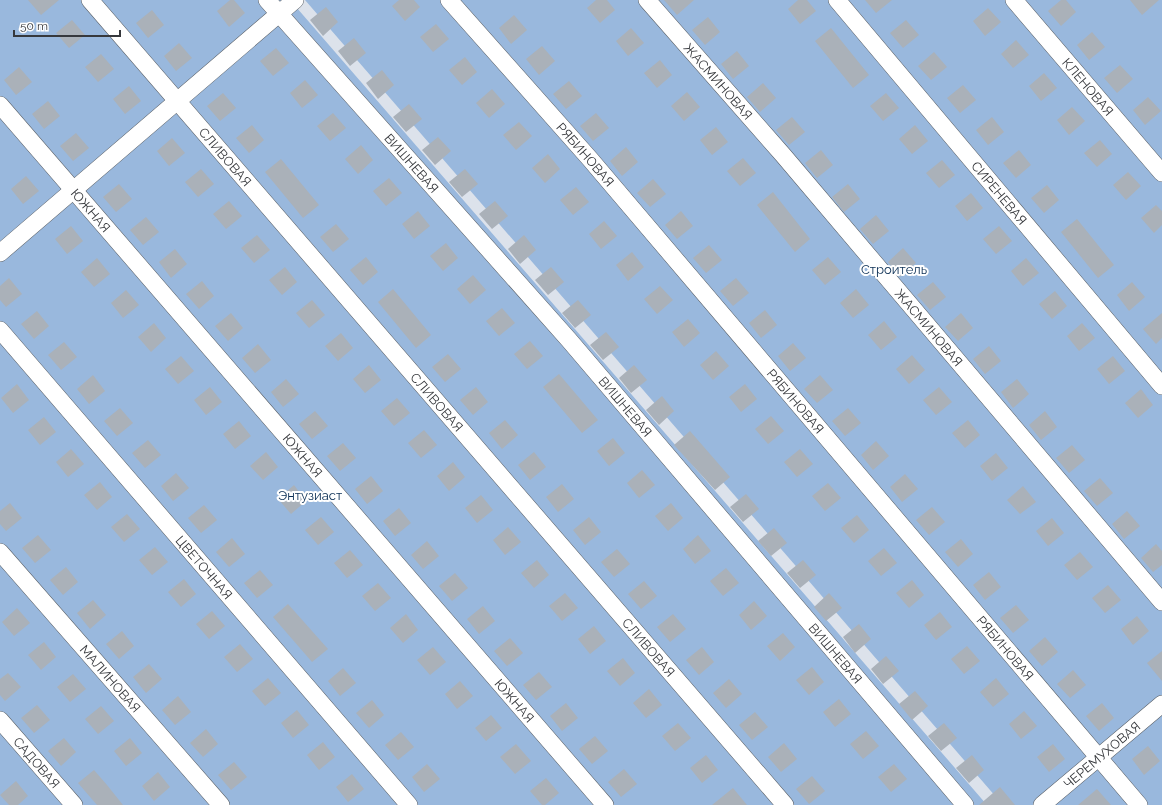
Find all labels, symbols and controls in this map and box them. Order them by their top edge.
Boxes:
scale bar [14,12,120,38]
text: 50 m [20,19,48,33]
street label: ЖАСМИНОВАЯ [680,40,755,123]
street label: КЛЕНОВАЯ [1059,55,1116,119]
street label: РЯБИНОВАЯ [553,120,617,190]
street label: СЛИВОВАЯ [196,125,254,189]
street label: ВИШНЕВАЯ [381,131,442,196]
street label: СИРЕНЕВАЯ [968,158,1030,228]
street label: ЮЖНАЯ [68,186,113,235]
park label: Строитель [861,262,927,277]
street label: ЖАСМИНОВАЯ [892,286,966,369]
street label: РЯБИНОВАЯ [764,366,827,436]
street label: СЛИВОВАЯ [407,370,466,435]
street label: ВИШНЕВАЯ [595,374,655,440]
street label: ЮЖНАЯ [280,431,325,480]
park label: Энтузиаст [278,488,342,503]
street label: ЦВЕТОЧНАЯ [173,533,235,602]
street label: РЯБИНОВАЯ [974,613,1037,683]
street label: СЛИВОВАЯ [619,615,678,680]
street label: ВИШНЕВАЯ [806,620,865,686]
street label: МАЛИНОВАЯ [77,642,144,716]
street label: ЮЖНАЯ [491,676,537,725]
street label: ЧЕРЕМУХОВАЯ [1061,719,1143,792]
street label: САДОВАЯ [10,734,63,791]

